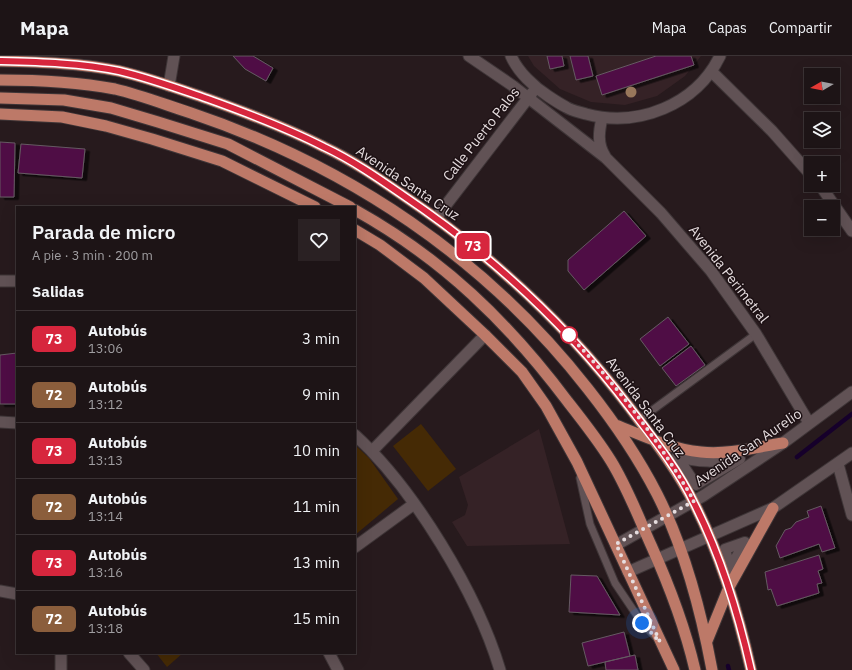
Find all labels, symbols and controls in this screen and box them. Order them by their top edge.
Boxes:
text: Mapa [20,16,69,40]
text: Mapa [652,19,686,37]
text: Capas [708,19,747,37]
text: Compartir [769,19,832,37]
north arrow [804,68,840,104]
map controls [804,68,840,236]
street label: Calle Puerto Palos [439,83,523,185]
button: layers [804,112,840,148]
street label: Avenida Santa Cruz [353,142,464,225]
button: + [804,156,840,192]
button: − [804,200,840,236]
button: heart [298,219,340,261]
text: Parada de micro [32,220,175,244]
street label: Avenida Perimetral [685,221,773,327]
line badge: 73 [455,233,491,259]
text: 73 [465,237,481,255]
text: A pie · 3 min · 200 m [32,247,153,264]
text: Salidas [32,282,84,301]
text: Autobús [88,321,147,340]
unlabelled marker [560,326,578,344]
text: 3 min [302,329,340,348]
text: 73 [46,330,62,348]
text: 13:06 [88,340,123,357]
street label: Avenida Santa Cruz [602,353,690,461]
text: Autobús [88,377,147,396]
text: 9 min [302,385,340,404]
text: 72 [46,386,62,404]
text: 13:12 [88,396,123,413]
street label: Avenida San Aurelio [691,404,805,489]
text: Autobús [88,433,147,452]
text: 10 min [293,441,340,460]
text: 73 [46,442,62,460]
text: 13:13 [88,452,123,469]
text: Autobús [88,489,147,508]
text: 11 min [293,497,340,516]
text: 72 [46,498,62,516]
text: 13:14 [88,508,123,525]
text: Autobús [88,545,147,564]
text: 13 min [293,553,340,572]
text: 73 [46,554,62,572]
text: 13:16 [88,564,123,581]
text: Autobús [88,601,147,620]
text: 15 min [293,609,340,628]
text: 72 [46,610,62,628]
your location [632,613,652,633]
text: 13:18 [88,620,123,637]

